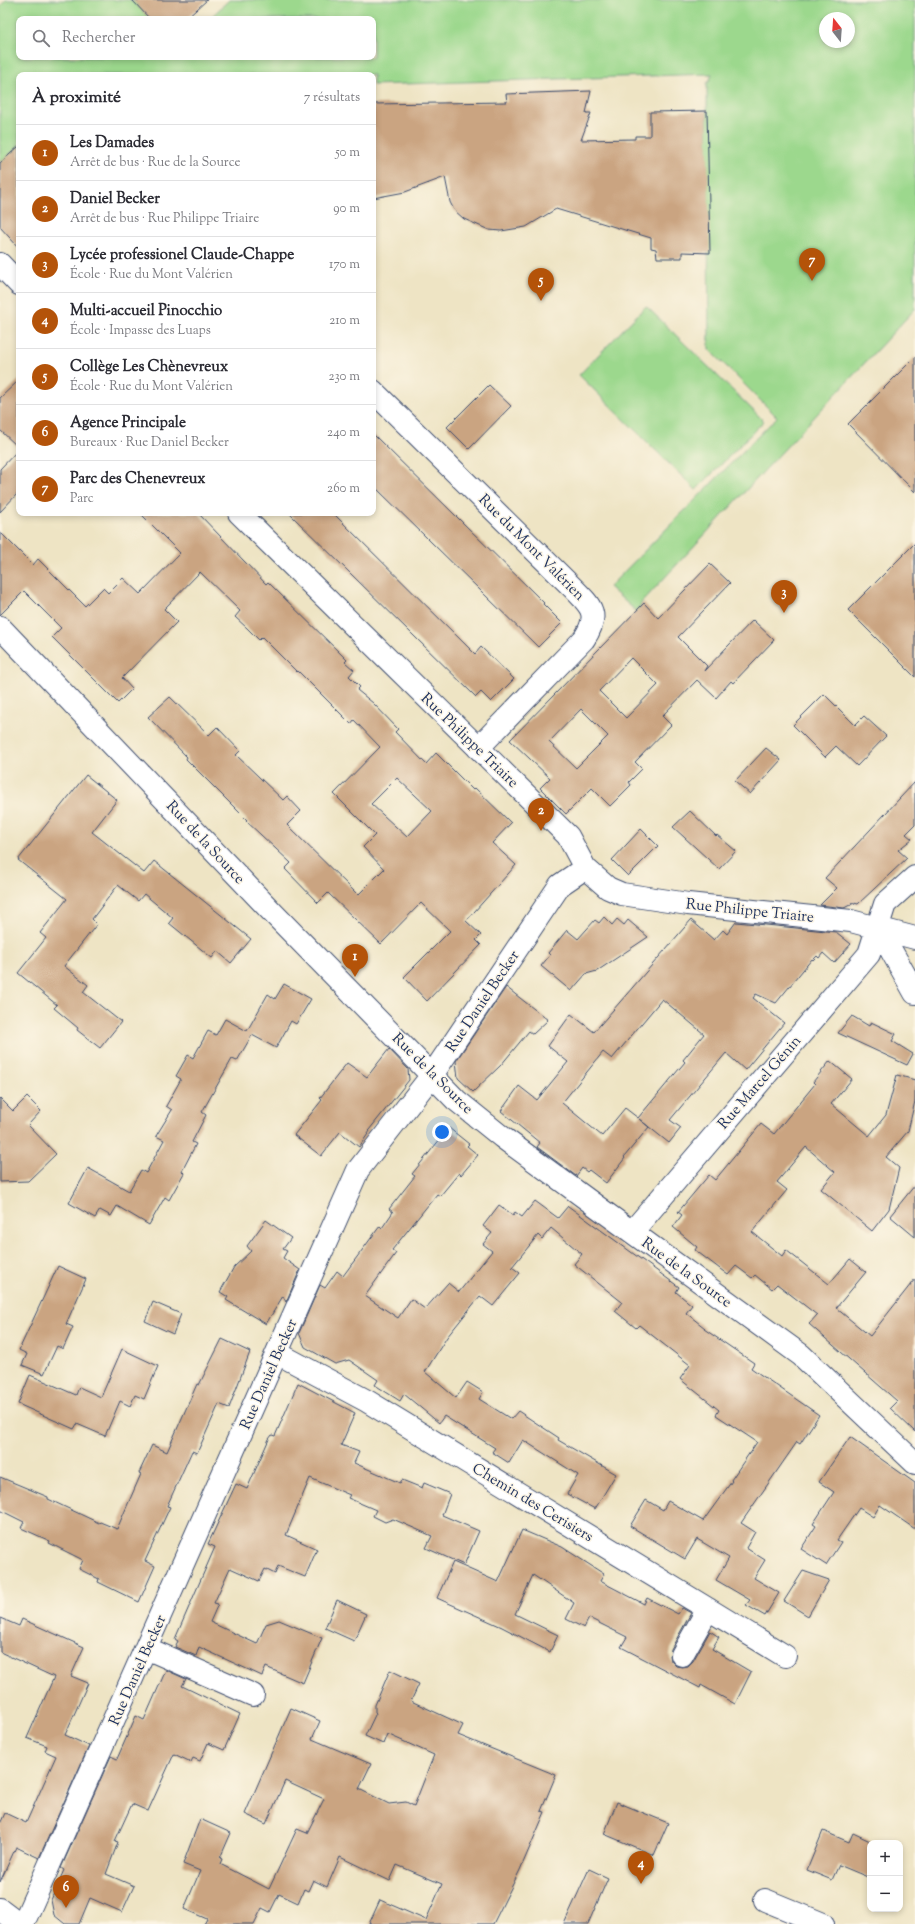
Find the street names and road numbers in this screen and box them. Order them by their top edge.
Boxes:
street label: Rue du Mont Valérien [473,490,589,606]
street label: Rue Philippe Triaire [415,689,522,793]
street label: Rue de la Source [161,797,249,889]
street label: Rue Philippe Triaire [685,894,815,929]
street label: Rue Daniel Becker [441,946,525,1057]
street label: Rue de la Source [387,1029,477,1119]
street label: Rue Marcel Génin [714,1032,807,1134]
street label: Rue de la Source [637,1233,736,1313]
street label: Rue Daniel Becker [236,1316,303,1433]
street label: Chemin des Cerisiers [468,1459,597,1548]
street label: Rue Daniel Becker [105,1612,172,1729]

